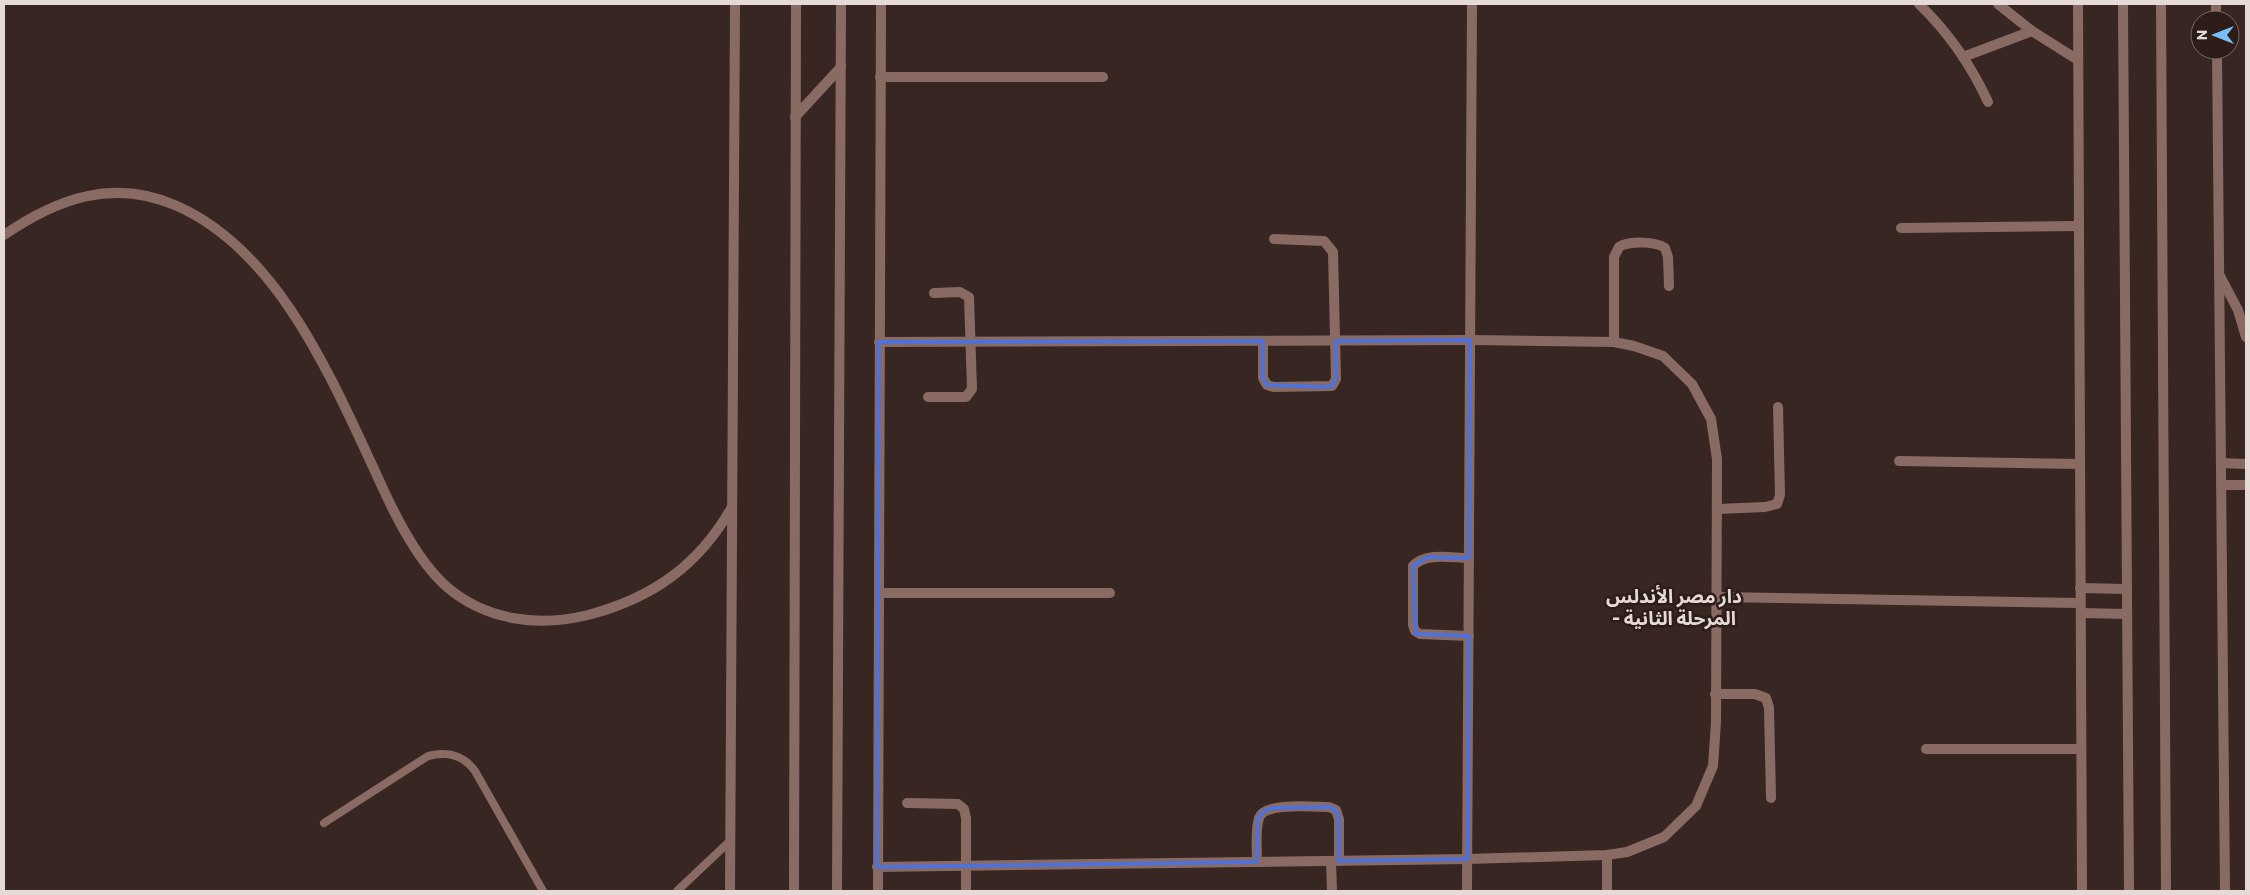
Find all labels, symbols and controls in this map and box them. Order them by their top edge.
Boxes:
north arrow [2190,10,2240,60]
text: N [2193,30,2210,40]
district label: دار مصر الأندلس - المرحلة الثانية [1606,584,1742,630]

